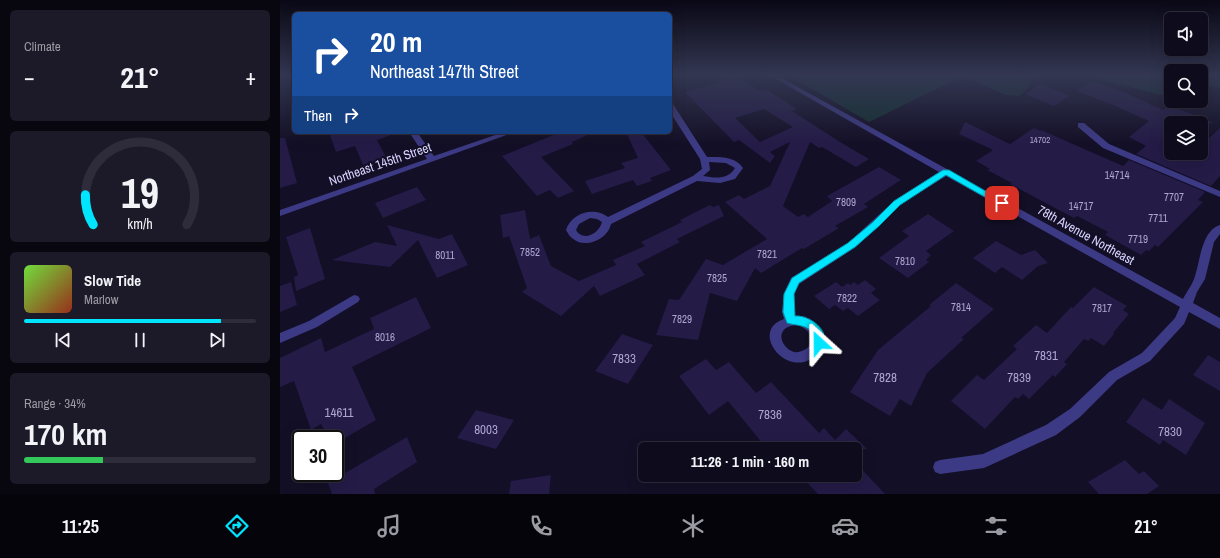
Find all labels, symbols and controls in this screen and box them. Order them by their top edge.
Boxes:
map controls [1164,12,1208,160]
button: sound [1164,12,1208,56]
text: 20 m [370,23,422,61]
icon: right [304,28,356,80]
text: Climate [24,38,61,55]
text: 21° [120,57,160,97]
text: Northeast 147th Street [370,59,519,84]
text: − [24,62,35,92]
text: + [245,62,256,92]
button: search [1164,64,1208,108]
icon: right [340,104,362,126]
text: Then [304,105,332,126]
button: layers [1164,116,1208,160]
house number: 14702 [1030,134,1050,146]
street label: Northeast 145th Street [327,138,434,189]
text: 19 [121,164,159,220]
house number: 14714 [1104,168,1130,182]
pin [985,186,1019,220]
house number: 7707 [1164,190,1184,204]
icon: arrive [991,192,1013,214]
house number: 7809 [836,195,856,209]
house number: 14717 [1068,199,1094,213]
street label: 78th Avenue Northeast [1035,201,1138,269]
house number: 7711 [1148,211,1168,225]
text: km/h [127,213,153,232]
house number: 7719 [1128,232,1148,246]
house number: 7852 [520,245,540,259]
house number: 7821 [757,247,777,261]
house number: 8011 [435,248,455,262]
house number: 7810 [895,254,915,268]
text: Slow Tide [84,270,141,291]
house number: 7825 [707,271,727,285]
text: Marlow [84,291,118,308]
house number: 7822 [837,291,857,305]
house number: 7814 [951,300,971,314]
house number: 7817 [1092,301,1112,315]
house number: 7829 [672,312,692,326]
position arrow [798,322,840,364]
icon: previous [52,329,74,351]
icon: pause [129,329,151,351]
icon: next [206,329,228,351]
house number: 8016 [375,330,395,344]
house number: 7831 [1034,347,1058,364]
house number: 7833 [612,350,636,367]
house number: 7828 [873,369,897,386]
house number: 7839 [1007,369,1031,386]
text: Range · 34% [24,395,86,412]
house number: 14611 [325,404,353,421]
house number: 7836 [758,406,782,423]
text: 170 km [24,414,107,454]
house number: 8003 [474,421,498,438]
house number: 7830 [1158,423,1182,440]
speed limit sign: 30 [292,430,344,482]
text: 11:26 · 1 min · 160 m [691,451,809,472]
icon: directions [223,512,251,540]
icon: music [375,512,403,540]
icon: phone [527,512,555,540]
icon: climate [679,512,707,540]
icon: car [831,512,859,540]
icon: filters [982,512,1010,540]
text: 11:25 [62,514,99,539]
text: 21° [1134,514,1158,539]

